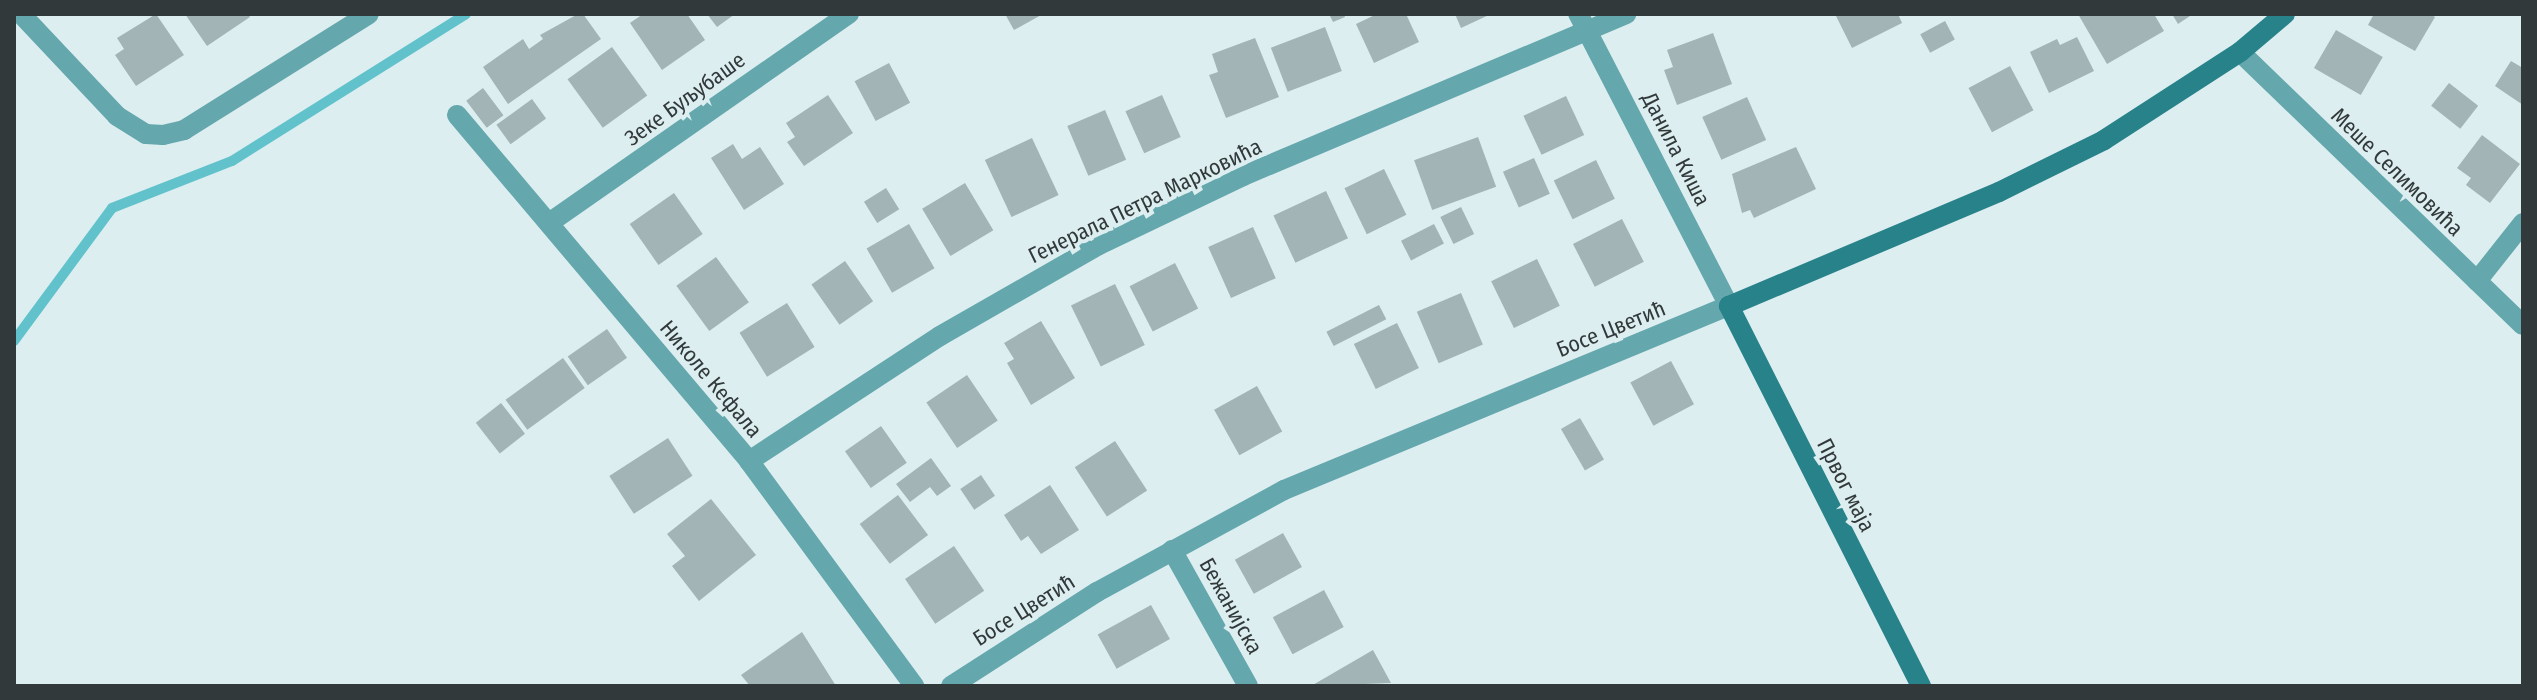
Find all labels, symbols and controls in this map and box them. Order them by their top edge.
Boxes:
street label: Зеке Буљубаше [620,47,750,151]
street label: Данила Киша [1636,88,1716,210]
street label: Меше Селимовића [2326,102,2468,242]
street label: Генерала Петра Марковића [1024,133,1266,269]
street label: Босе Цветић [1553,295,1669,363]
street label: Николе Кефала [654,315,768,443]
street label: Првог маја [1811,434,1881,536]
street label: Бежанијска [1194,553,1268,659]
street label: Босе Цветић [968,568,1080,652]

